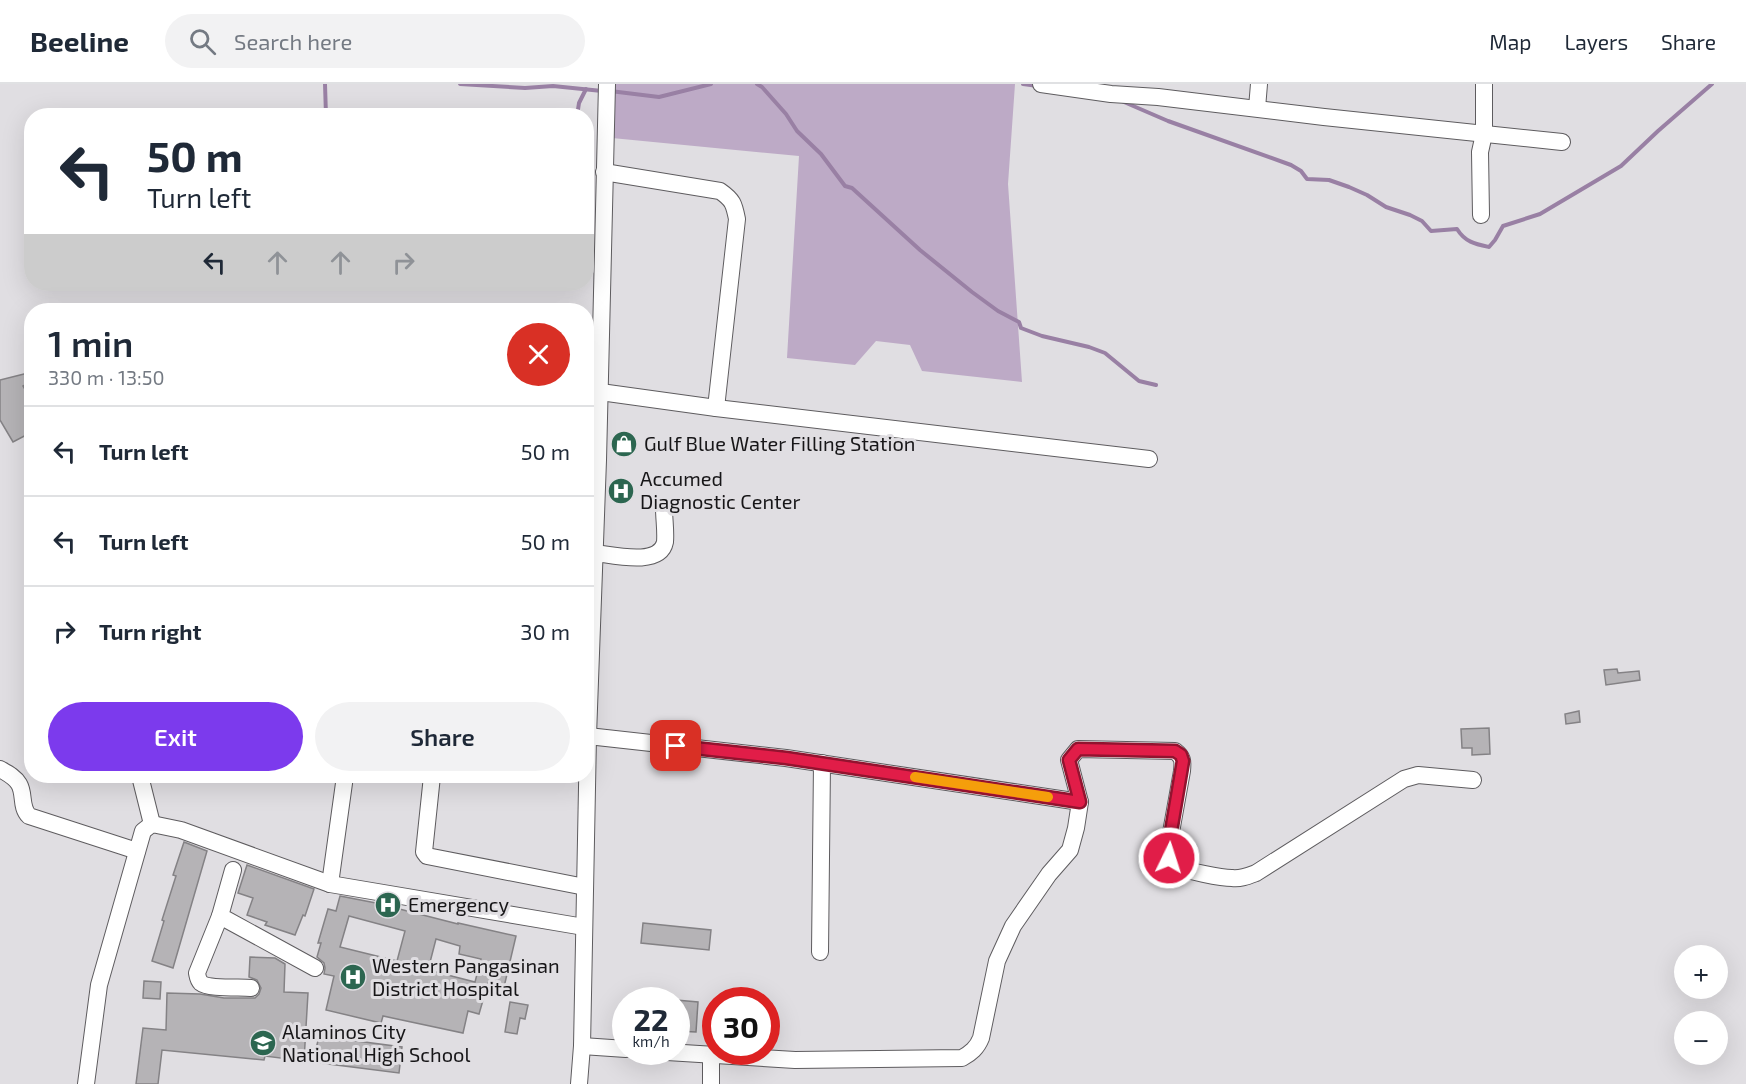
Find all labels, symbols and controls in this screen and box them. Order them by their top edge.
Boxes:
search box [165,14,585,68]
text: Beeline [30,24,129,58]
icon: search [186,25,219,58]
text: Search here [234,28,352,54]
text: Map [1489,29,1531,54]
text: Layers [1564,29,1628,54]
text: Share [1661,29,1716,54]
text: 50 m [147,130,243,180]
icon: left [48,132,126,210]
text: Turn left [147,181,251,213]
icon: left [198,246,231,279]
icon: ahead [261,246,294,279]
icon: ahead [324,246,357,279]
icon: right [387,246,420,279]
text: 1 min [48,321,133,364]
button: close [507,323,570,386]
text: 330 m · 13:50 [48,365,165,389]
shop icon: Gulf Blue Water Filling Station [609,429,639,459]
place label: Gulf Blue Water Filling Station [644,431,915,455]
icon: left [48,435,81,468]
text: Turn left [99,438,188,464]
text: 50 m [521,438,570,464]
place label: Accumed Diagnostic Center [640,466,800,513]
hospital icon: Accumed Diagnostic Center [606,476,636,506]
icon: left [48,525,81,558]
text: Turn left [99,528,188,554]
text: 50 m [521,528,570,554]
icon: right [48,615,81,648]
text: Turn right [99,618,201,644]
text: 30 m [520,618,570,644]
button: Exit [48,702,303,771]
button: Share [315,702,570,771]
pin [650,720,701,771]
icon: arrive [659,729,692,762]
position arrow [1137,826,1201,890]
hospital icon: Emergency [373,890,403,920]
place label: Emergency [408,892,510,916]
map controls [1674,945,1728,1065]
button: + [1674,945,1728,999]
place label: Western Pangasinan District Hospital [372,953,560,1000]
hospital icon: Western Pangasinan District Hospital [338,962,368,992]
speed limit sign: 30 [702,987,780,1065]
text: 22 [634,1001,668,1037]
button: − [1674,1011,1728,1065]
place label: Alaminos City National High School [282,1019,470,1066]
school or university icon: Alaminos City National High School [248,1028,278,1058]
text: km/h [632,1032,670,1050]

